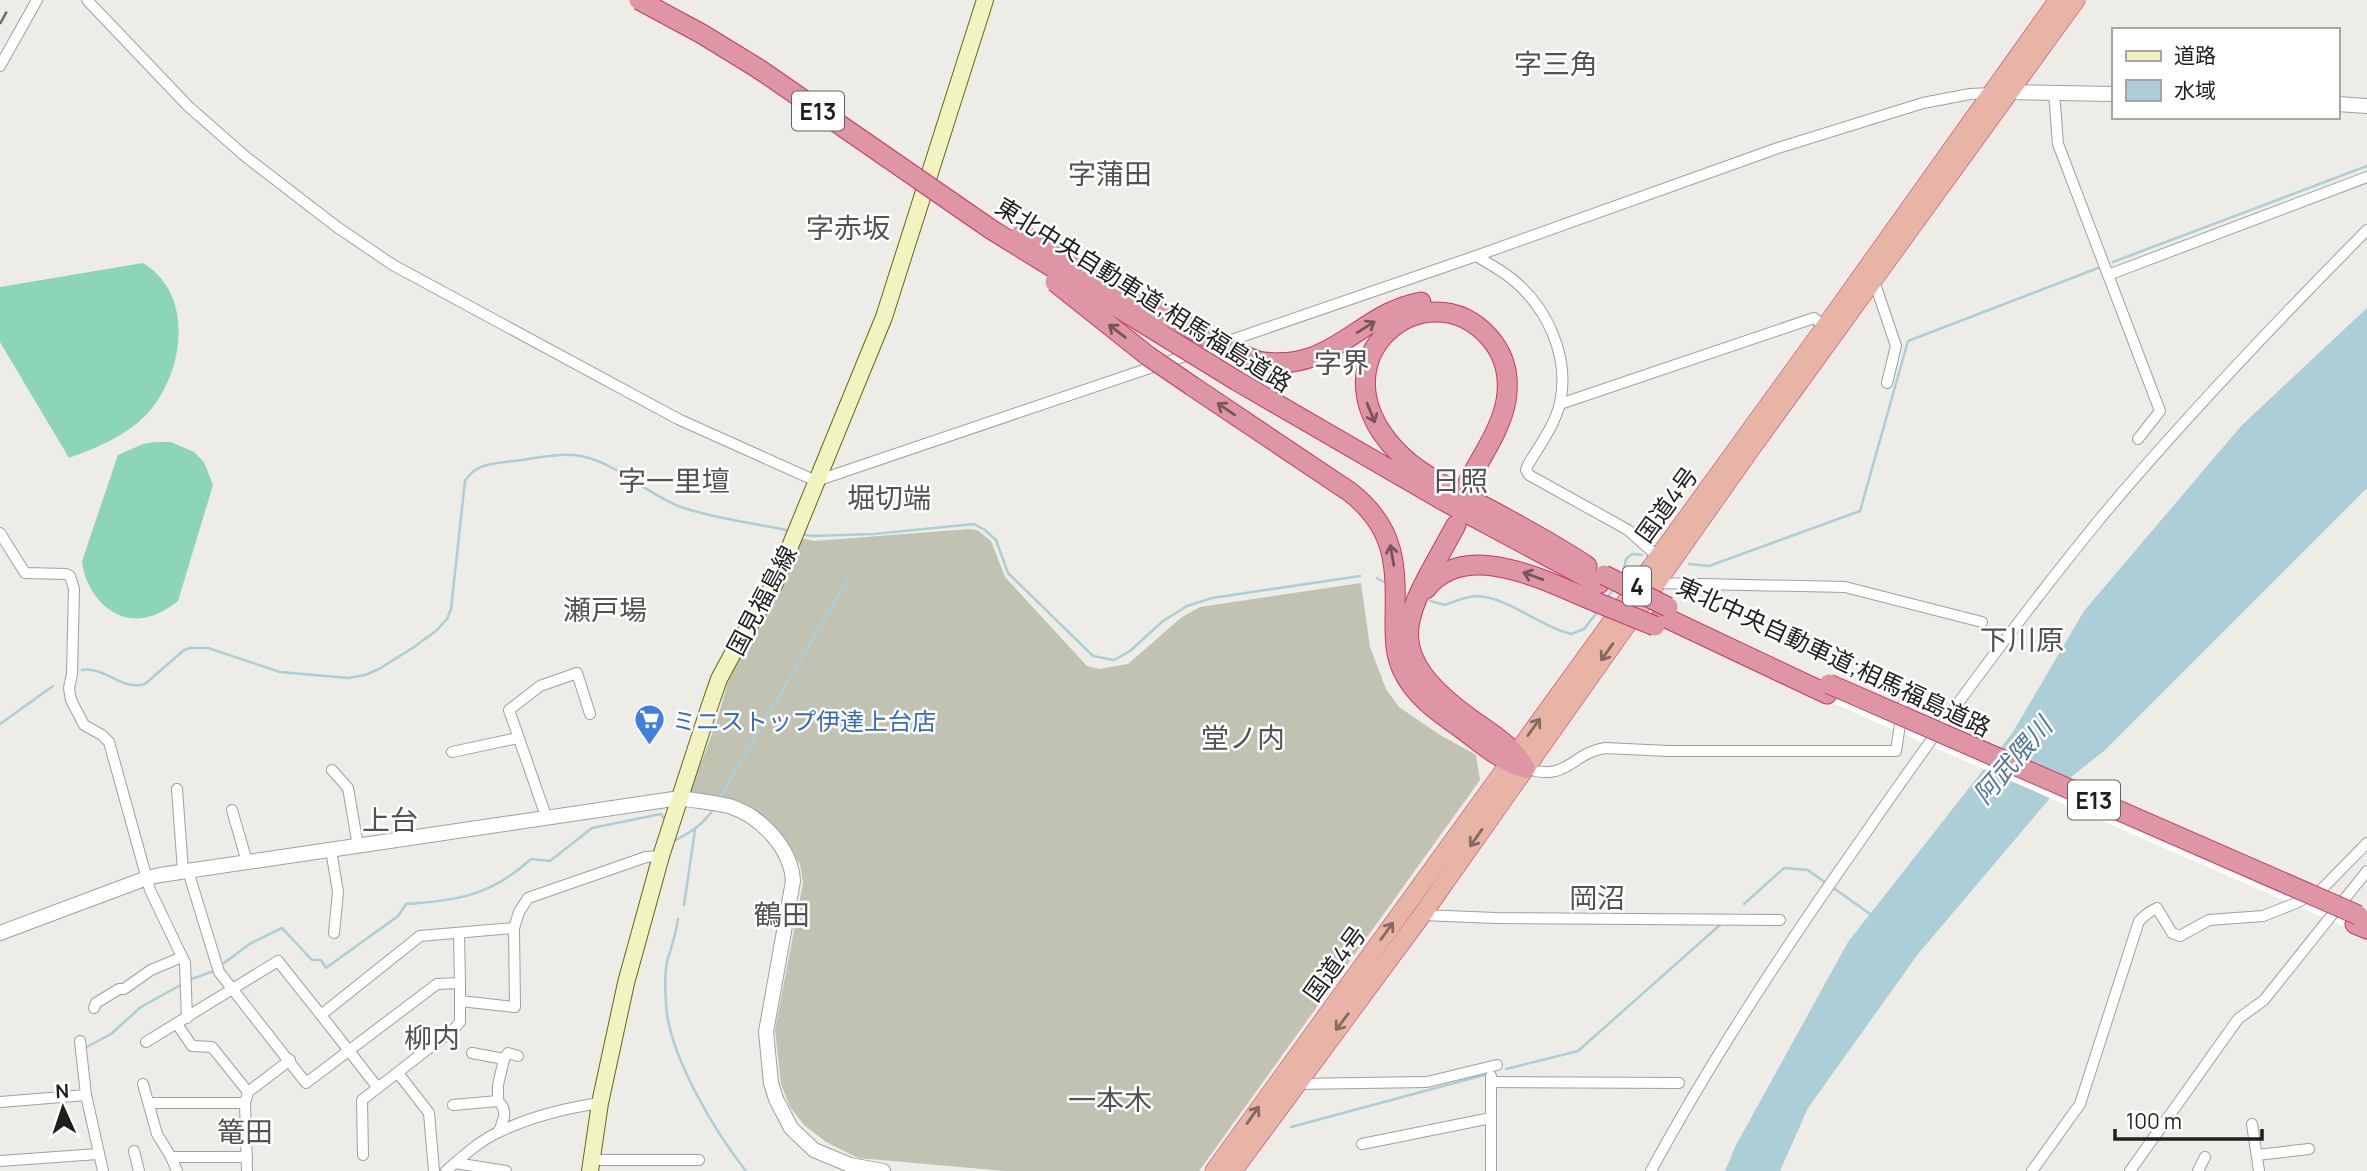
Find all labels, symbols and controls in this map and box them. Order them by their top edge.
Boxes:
legend [2112,28,2339,119]
text: 道路 [2174,41,2216,69]
district label: 字三角 [1514,44,1598,82]
text: 水域 [2174,76,2216,104]
road number: E13 [792,92,844,130]
district label: 字蒲田 [1068,154,1152,192]
street label: 東北中央自動車道;相馬福島道路 [990,189,1298,399]
district label: 字赤坂 [806,208,890,246]
one-way arrow [1356,320,1376,334]
one-way arrow [1108,324,1126,339]
district label: 字界 [1314,343,1370,381]
one-way arrow [1217,402,1236,416]
one-way arrow [1366,402,1379,424]
street label: 国道4号 [1627,459,1705,549]
district label: 字一里壇 [618,461,730,499]
district label: 日照 [1432,461,1488,499]
district label: 堀切端 [847,478,931,516]
street label: 国見福島線 [718,539,804,661]
one-way arrow [1385,544,1398,567]
road number: 4 [1623,566,1651,606]
street label: 東北中央自動車道;相馬福島道路 [1671,568,1997,744]
one-way arrow [1522,569,1544,582]
district label: 瀬戸場 [563,590,647,628]
district label: 下川原 [1980,620,2064,658]
one-way arrow [1600,642,1614,661]
supermarket icon: ミニストップ伊達上台店 [632,703,666,747]
place label: ミニストップ伊達上台店 [672,704,936,737]
water label: 阿武隈川 [1964,707,2062,811]
district label: 堂ノ内 [1201,718,1285,756]
one-way arrow [1527,718,1541,737]
road number: E13 [2068,780,2120,820]
district label: 上台 [362,800,418,838]
one-way arrow [1469,828,1483,847]
district label: 岡沼 [1569,878,1625,916]
district label: 鶴田 [754,895,810,933]
street label: 国道4号 [1295,918,1373,1008]
one-way arrow [1380,922,1394,941]
one-way arrow [1335,1012,1349,1031]
district label: 柳内 [404,1018,460,1056]
north arrow [28,1073,98,1143]
text: N [55,1078,70,1104]
district label: 一本木 [1068,1080,1152,1118]
scale bar [2115,1098,2262,1142]
one-way arrow [1246,1106,1260,1125]
text: 100 m [2126,1107,2182,1135]
district label: 篭田 [217,1112,273,1150]

